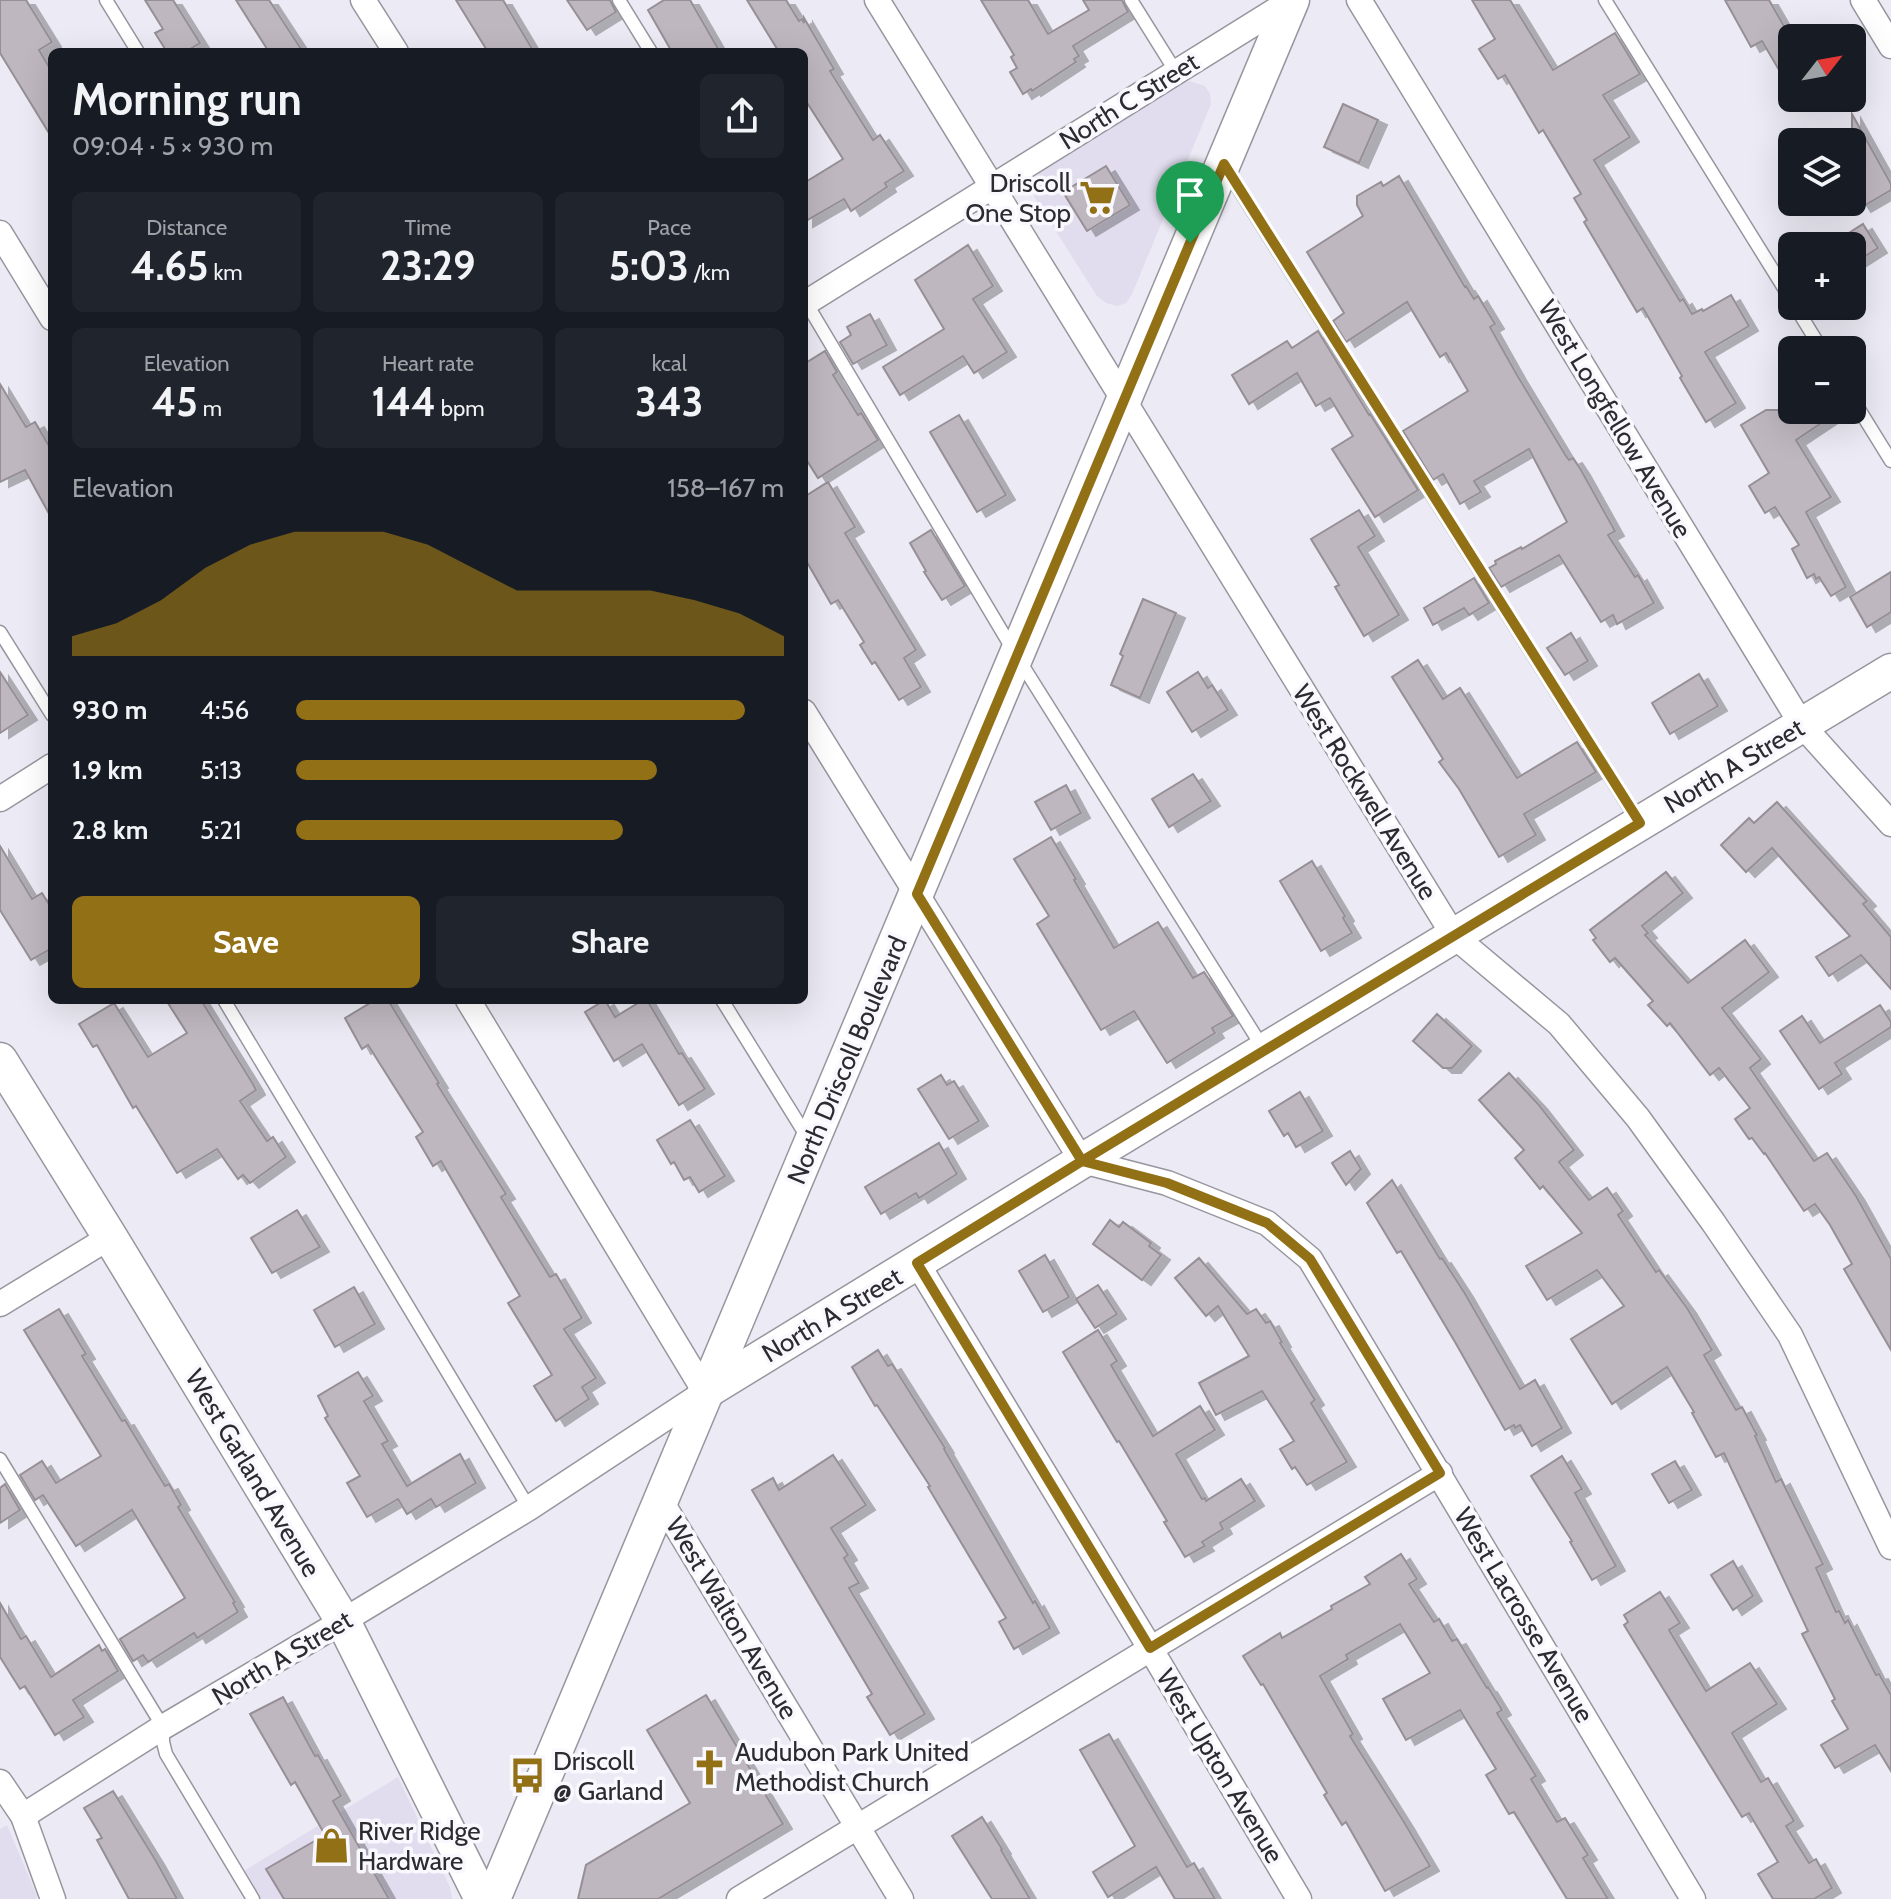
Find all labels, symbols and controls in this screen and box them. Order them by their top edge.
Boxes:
north arrow [1778,24,1866,112]
map controls [1778,24,1866,424]
street label: North C Street [1054,45,1205,156]
text: Morning run [72,73,302,126]
button: share [700,74,784,158]
button: layers [1778,128,1866,216]
text: 09:04 · 5 × 930 m [72,130,273,162]
pin [1156,161,1224,243]
place label: Driscoll One Stop [965,167,1071,229]
icon: arrive [1168,173,1212,217]
supermarket icon: Driscoll One Stop [1078,179,1116,217]
text: Distance [146,214,227,241]
text: Time [405,214,451,241]
text: Pace [647,214,691,241]
button: + [1778,232,1866,320]
text: 4.65 [131,241,208,290]
text: 23:29 [380,241,476,290]
text: 5:03 [609,241,689,290]
text: km [208,259,243,286]
text: /km [689,259,730,286]
street label: West Longfellow Avenue [1531,294,1699,544]
button: − [1778,336,1866,424]
text: Elevation [144,350,230,377]
text: Heart rate [382,350,474,377]
text: kcal [652,350,687,377]
text: 45 [151,377,198,426]
text: 144 [371,377,436,426]
text: 343 [635,377,703,426]
text: m [198,395,222,422]
text: bpm [436,395,485,422]
text: Elevation [72,472,174,504]
text: 158–167 m [667,472,784,504]
street label: West Rockwell Avenue [1286,678,1444,906]
text: 930 m [72,694,147,726]
text: 4:56 [200,694,249,726]
street label: North A Street [1658,712,1810,820]
text: 1.9 km [72,754,143,786]
text: 5:13 [200,754,242,786]
text: 2.8 km [72,814,148,846]
text: 5:21 [200,814,242,846]
button: Save [72,896,420,988]
button: Share [436,896,784,988]
street label: North Driscoll Boulevard [780,931,914,1189]
street label: North A Street [756,1261,908,1369]
street label: West Garland Avenue [178,1363,328,1583]
street label: West Lacrosse Avenue [1447,1502,1601,1728]
street label: West Walton Avenue [659,1511,805,1725]
street label: North A Street [206,1604,358,1712]
street label: West Upton Avenue [1149,1663,1291,1869]
place label: Audubon Park United Methodist Church [735,1736,969,1798]
place label: Driscoll @ Garland [553,1745,663,1807]
church icon: Audubon Park United Methodist Church [690,1748,728,1786]
bus stop icon: Driscoll @ Garland [508,1757,546,1795]
place label: River Ridge Hardware [358,1815,481,1877]
shop icon: River Ridge Hardware [313,1827,351,1865]

